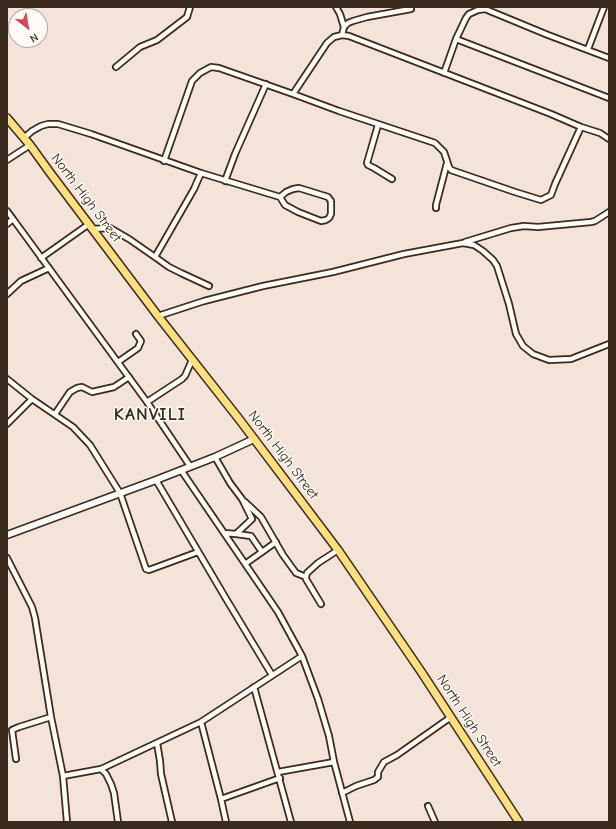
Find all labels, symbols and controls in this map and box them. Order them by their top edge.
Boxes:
north arrow [8,8,48,48]
text: N [27,30,40,45]
street label: North High Street [47,150,125,246]
district label: KANVILI [114,404,186,426]
street label: North High Street [244,407,322,503]
street label: North High Street [433,672,505,770]

